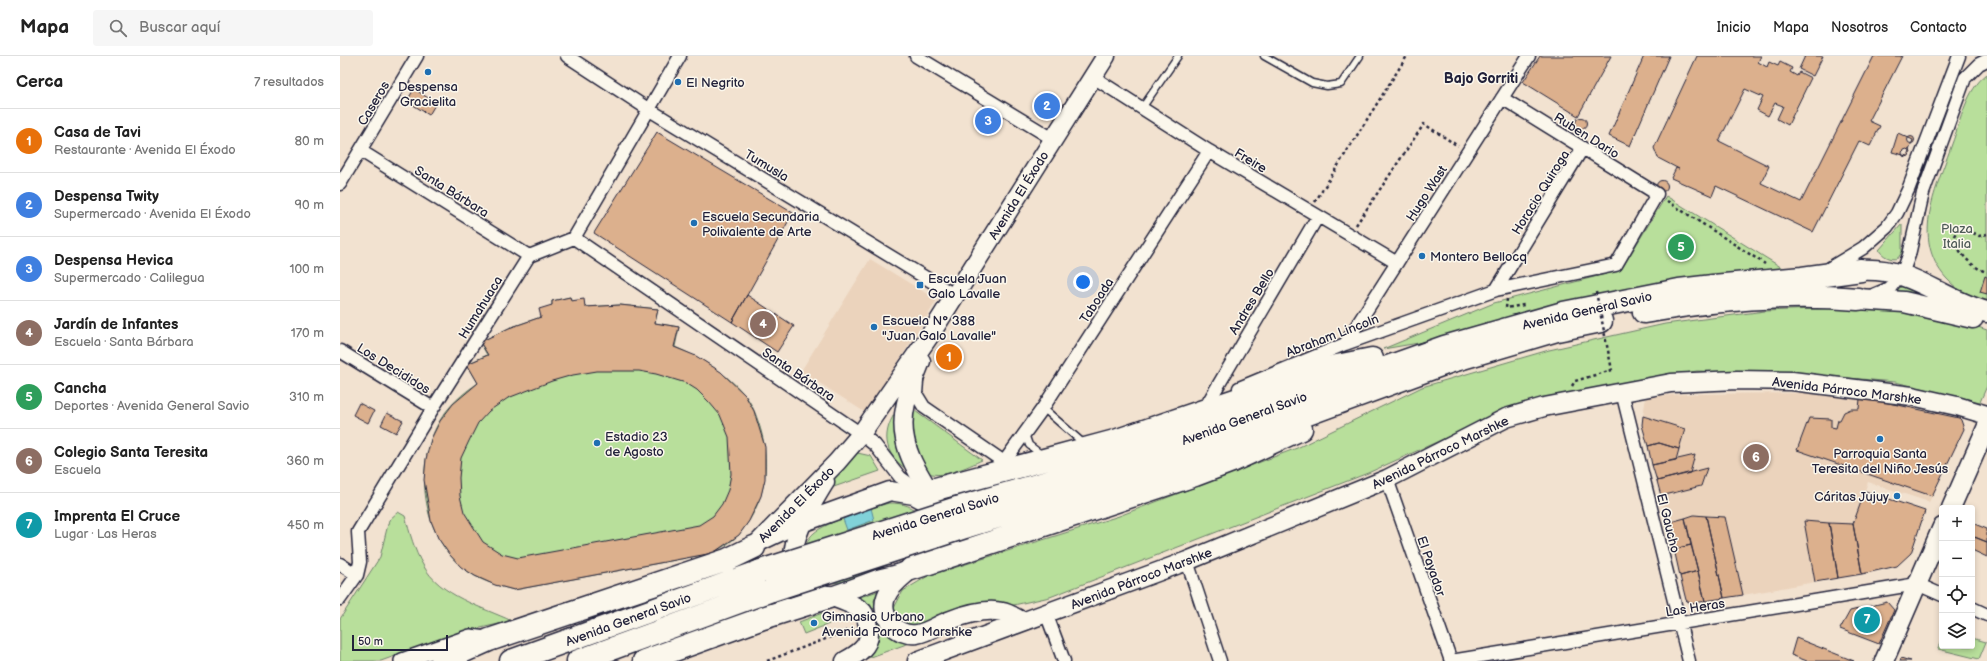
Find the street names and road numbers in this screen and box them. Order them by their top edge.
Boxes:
street label: Caseros [354,78,394,129]
street label: Ruben Dario [1551,109,1622,162]
street label: Freire [1231,145,1270,177]
street label: Tumusla [742,146,791,185]
street label: Horacio Quiroga [1508,147,1573,238]
street label: Avenida El Éxodo [985,148,1052,243]
street label: Santa Bárbara [411,163,492,221]
street label: Hugo Wast [1403,163,1451,225]
street label: Andres Bello [1226,265,1278,338]
street label: Humahuaca [455,273,506,342]
street label: Taboada [1076,275,1117,326]
street label: Avenida General Savio [1521,288,1654,334]
street label: Abraham Lincoln [1284,311,1381,361]
street label: Los Decididos [354,340,433,398]
street label: Santa Bárbara [759,345,838,405]
street label: Avenida Párroco Marshke [1771,374,1923,408]
street label: Avenida General Savio [1179,389,1309,449]
street label: Avenida Párroco Marshke [1369,413,1512,493]
street label: Avenida El Éxodo [755,463,838,546]
street label: Avenida General Savio [870,490,1001,544]
street label: El Gaucho [1653,492,1683,555]
street label: El Payador [1413,534,1449,599]
street label: Avenida Párroco Marshke [1068,544,1215,613]
street label: Avenida General Savio [563,590,693,650]
street label: Las Heras [1664,595,1727,621]

